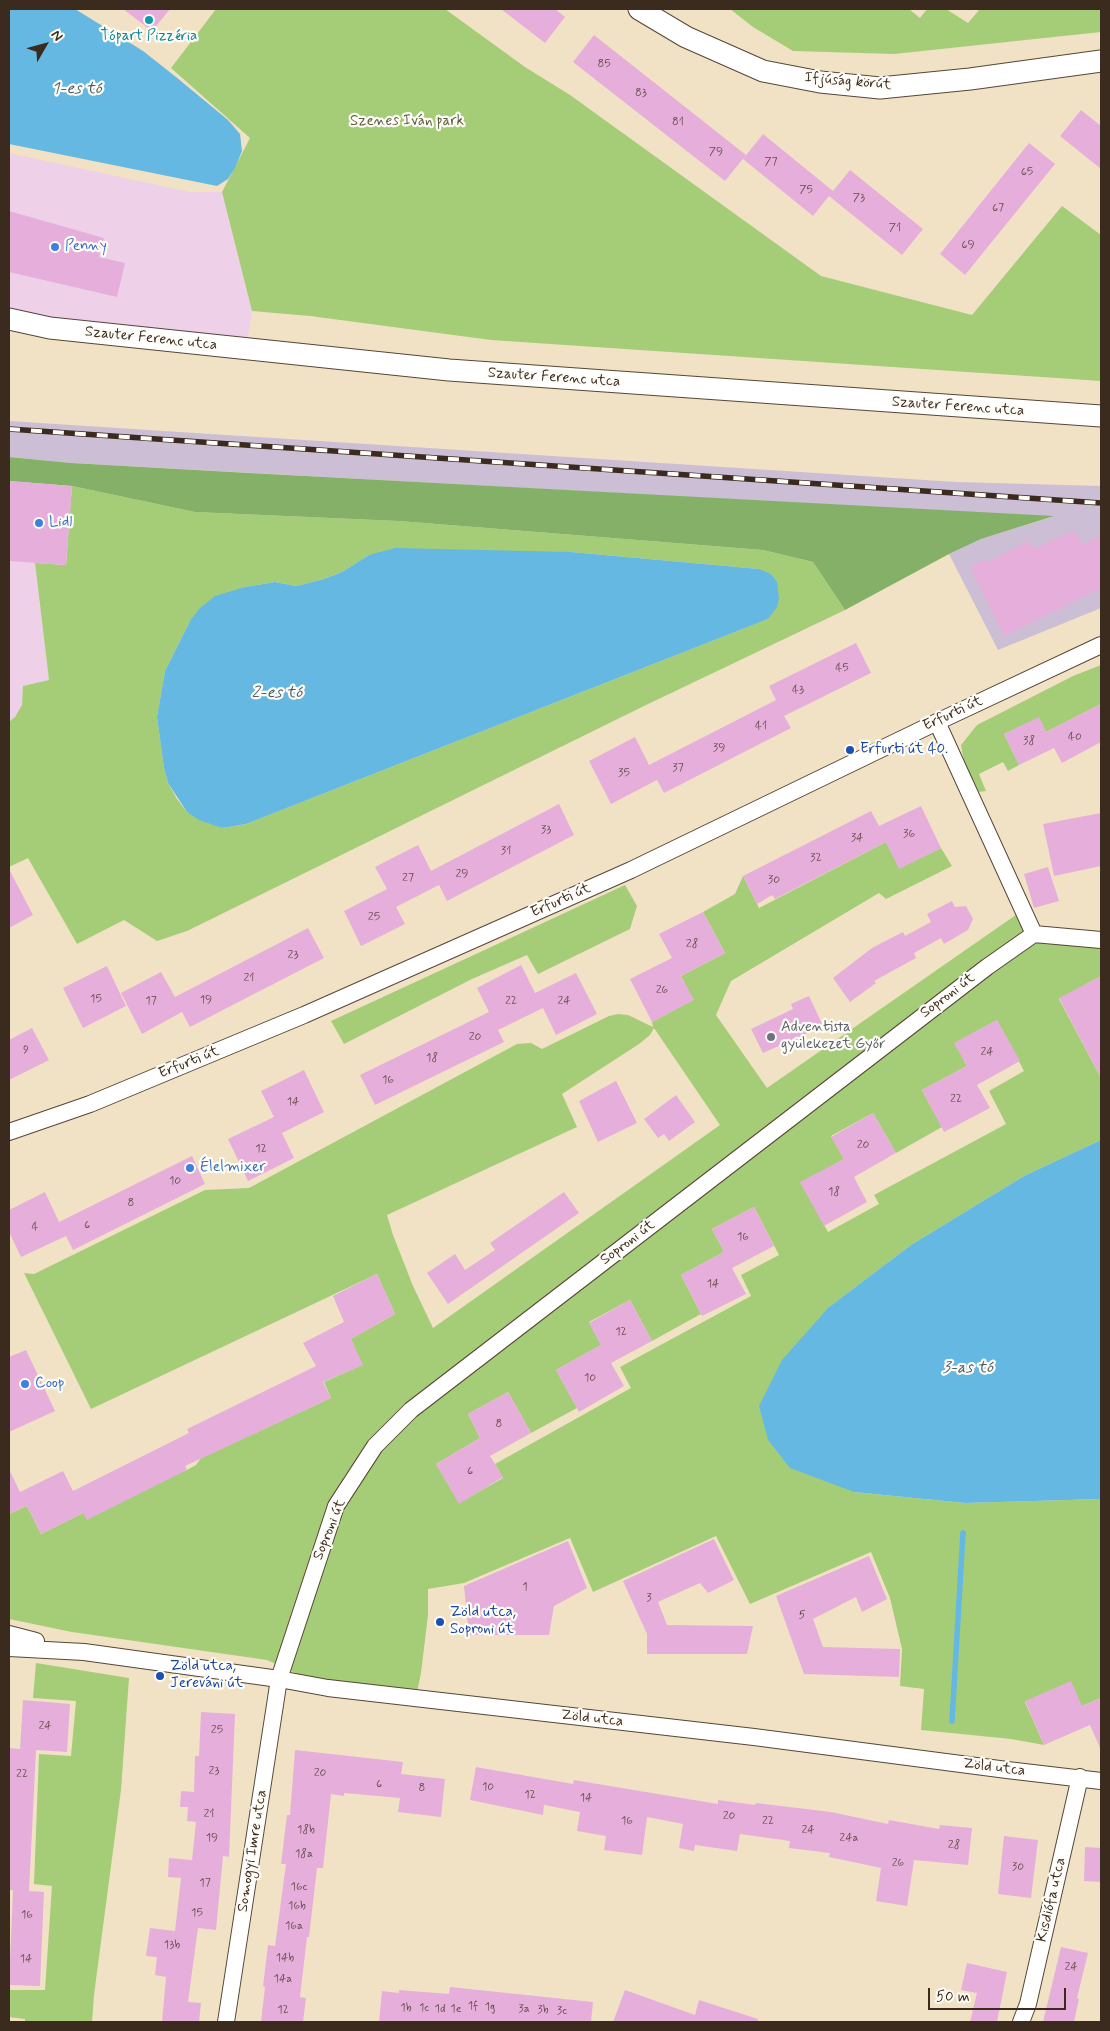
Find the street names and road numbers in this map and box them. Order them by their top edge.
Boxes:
street label: Ifjúság körút [804,69,892,95]
street label: Szauter Ferenc utca [84,323,218,355]
street label: Szauter Ferenc utca [487,364,621,392]
street label: Szauter Ferenc utca [891,393,1025,421]
street label: Erfurti út [920,692,986,736]
street label: Erfurti út [528,880,594,922]
street label: Soproni út [917,970,979,1022]
street label: Erfurti út [156,1043,222,1083]
street label: Soproni út [597,1217,659,1269]
street label: Soproni út [310,1497,350,1563]
street label: Zöld utca [560,1707,624,1731]
street label: Zöld utca [962,1755,1026,1781]
street label: Somogyi Imre utca [234,1789,272,1913]
street label: Kisdiófa utca [1034,1856,1070,1944]

